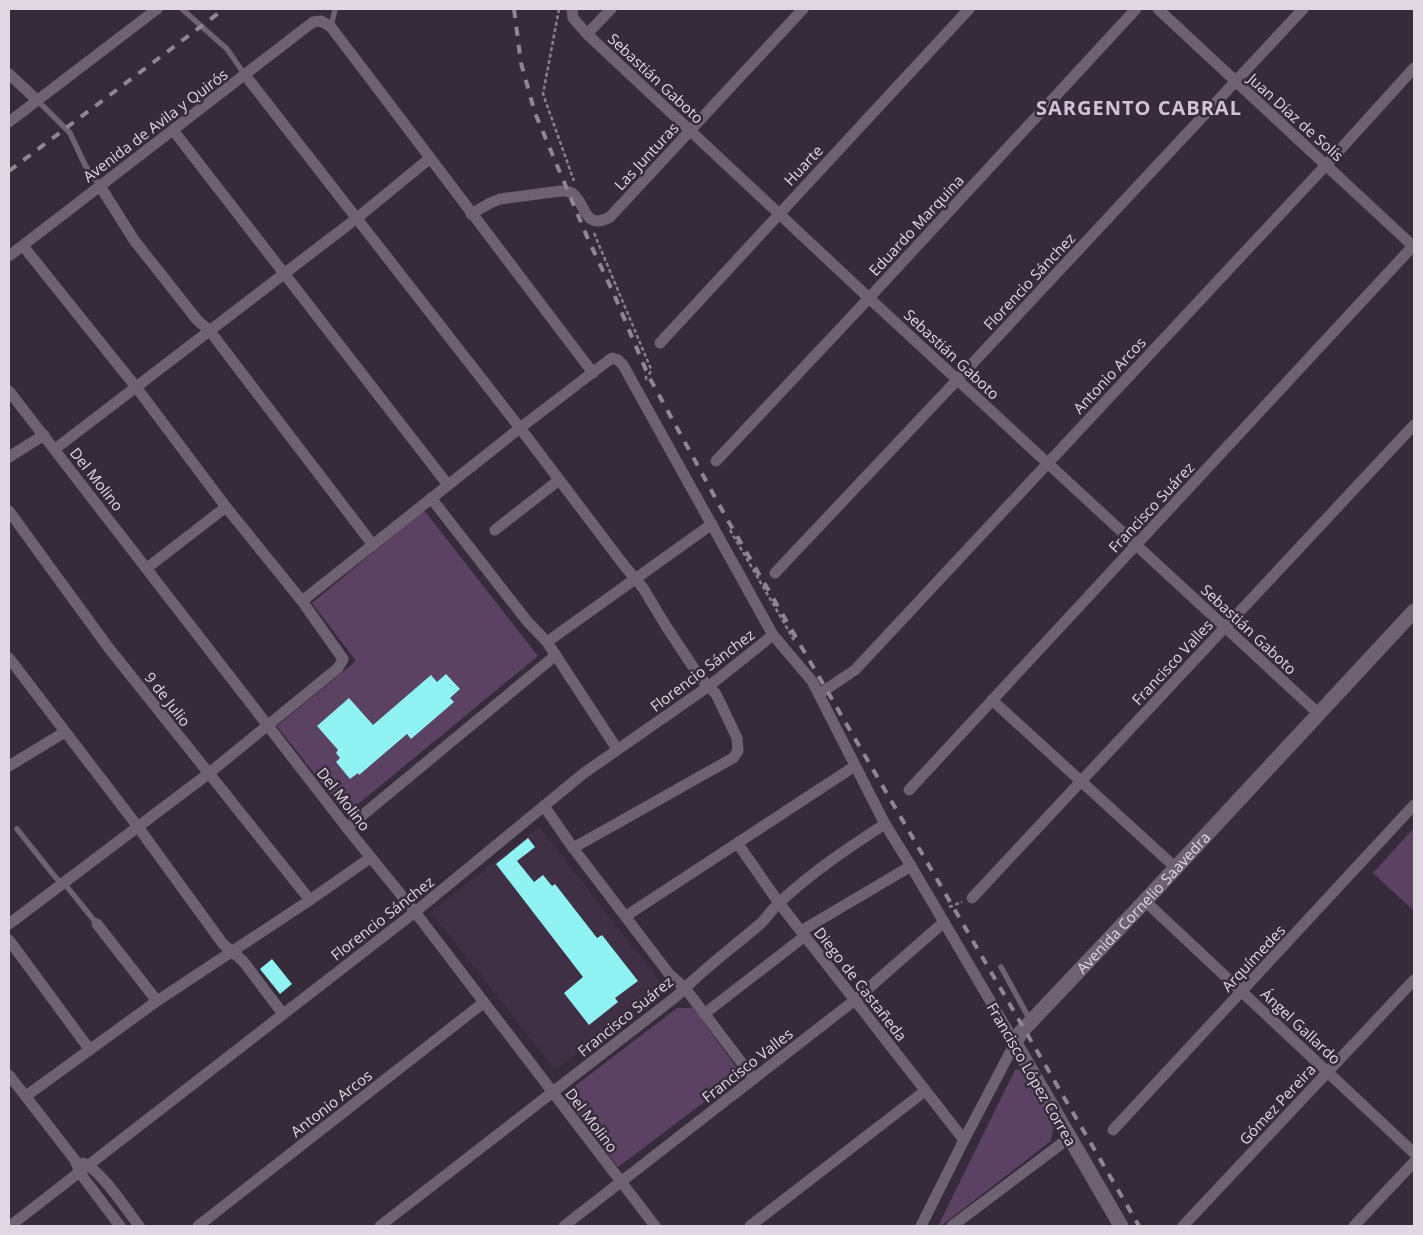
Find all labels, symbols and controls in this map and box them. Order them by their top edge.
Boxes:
street label: Sebastián Gaboto [604,29,708,127]
street label: Avenida de Avila y Quirós [79,64,231,186]
street label: Juan Díaz de Solís [1242,67,1348,165]
district label: SARGENTO CABRAL [1036,94,1242,121]
street label: Las Junturas [609,118,683,194]
street label: Huarte [779,140,827,190]
street label: Eduardo Marquina [864,170,968,280]
street label: Florencio Sánchez [979,228,1079,334]
street label: Sebastián Gaboto [900,305,1004,403]
street label: Antonio Arcos [1068,332,1150,418]
street label: Del Molino [66,443,128,515]
street label: Francisco Suárez [1104,457,1198,557]
street label: Sebastián Gaboto [1197,580,1301,678]
street label: Francisco Valles [1127,615,1217,709]
street label: Florencio Sánchez [646,624,758,716]
street label: 9 de Julio [140,668,196,730]
street label: Del Molino [313,763,375,835]
street label: Avenida Cornelio Saavedra [1072,827,1214,978]
street label: Florencio Sánchez [326,871,438,965]
street label: Arquímedes [1217,920,1289,996]
street label: Diego de Castañeda [810,923,912,1045]
street label: Francisco Suárez [573,971,677,1061]
street label: Ángel Gallardo [1257,984,1345,1068]
street label: Francisco López Correa [983,999,1081,1149]
street label: Francisco Valles [697,1023,797,1107]
street label: Gómez Pereira [1234,1059,1320,1149]
street label: Antonio Arcos [286,1065,376,1141]
street label: Del Molino [561,1084,623,1156]

